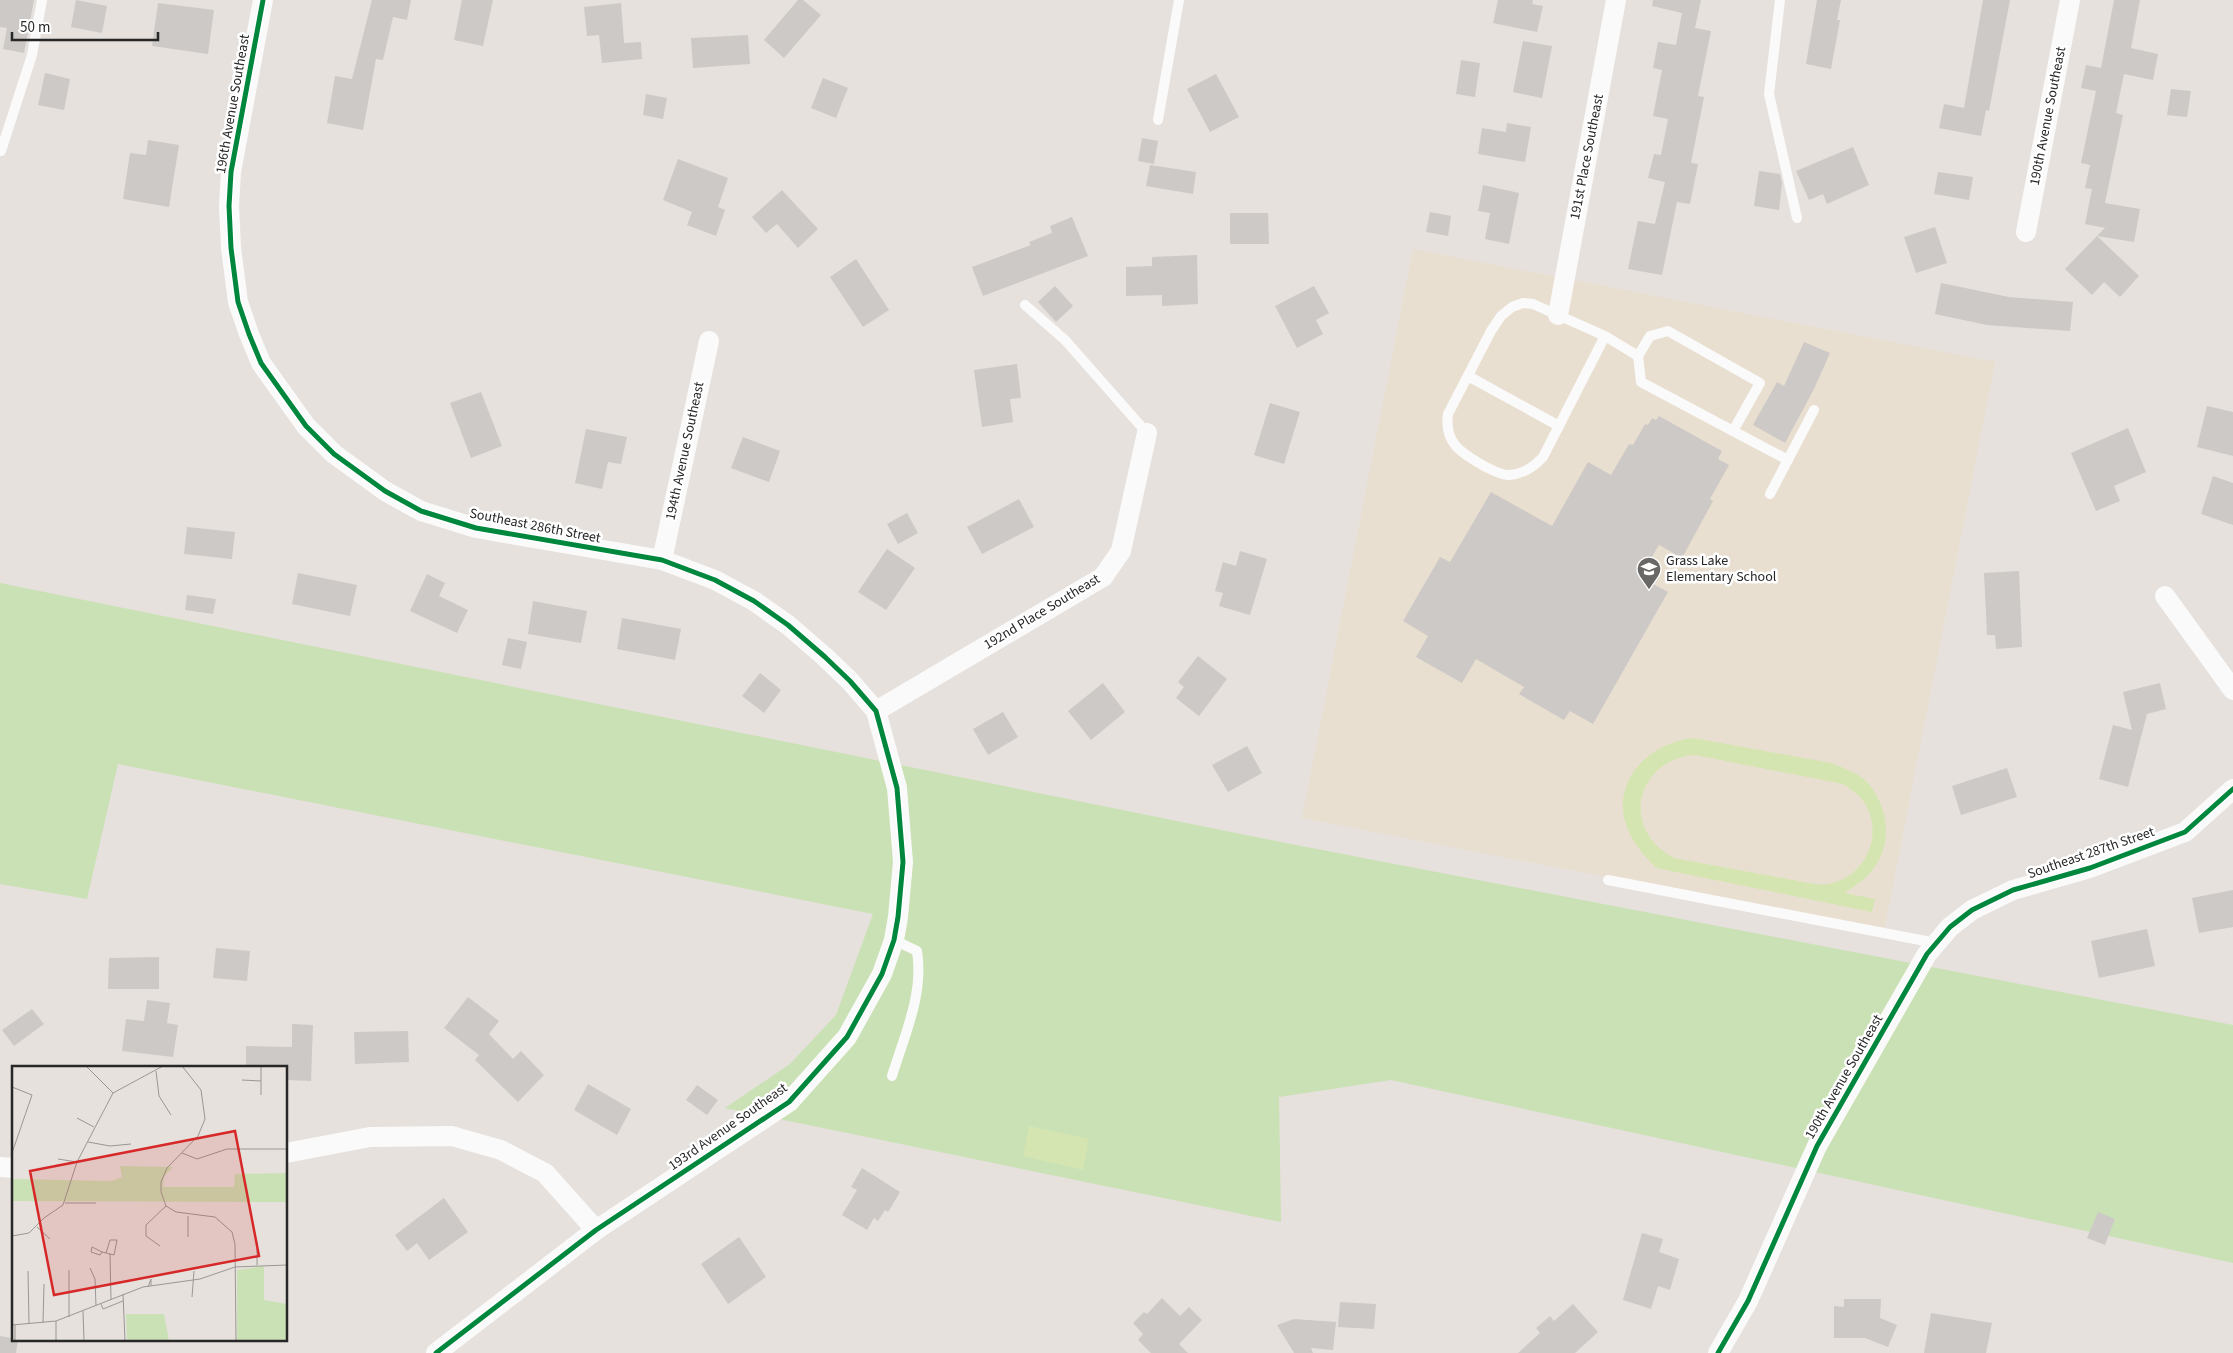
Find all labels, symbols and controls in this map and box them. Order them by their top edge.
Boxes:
scale bar [12,10,159,42]
text: 50 m [20,17,50,38]
street label: 196th Avenue Southeast [211,33,255,175]
street label: 190th Avenue Southeast [2025,45,2071,187]
street label: 191st Place Southeast [1565,92,1609,222]
street label: 194th Avenue Southeast [661,380,710,522]
street label: Southeast 286th Street [468,503,602,549]
place label: Grass Lake Elementary School [1666,551,1777,587]
school or university icon: Grass Lake Elementary School [1636,556,1662,590]
street label: 192nd Place Southeast [980,569,1104,655]
street label: Southeast 287th Street [2025,822,2157,884]
street label: 190th Avenue Southeast [1800,1011,1888,1143]
inset map [12,1066,288,1340]
street label: 193rd Avenue Southeast [664,1078,792,1176]

